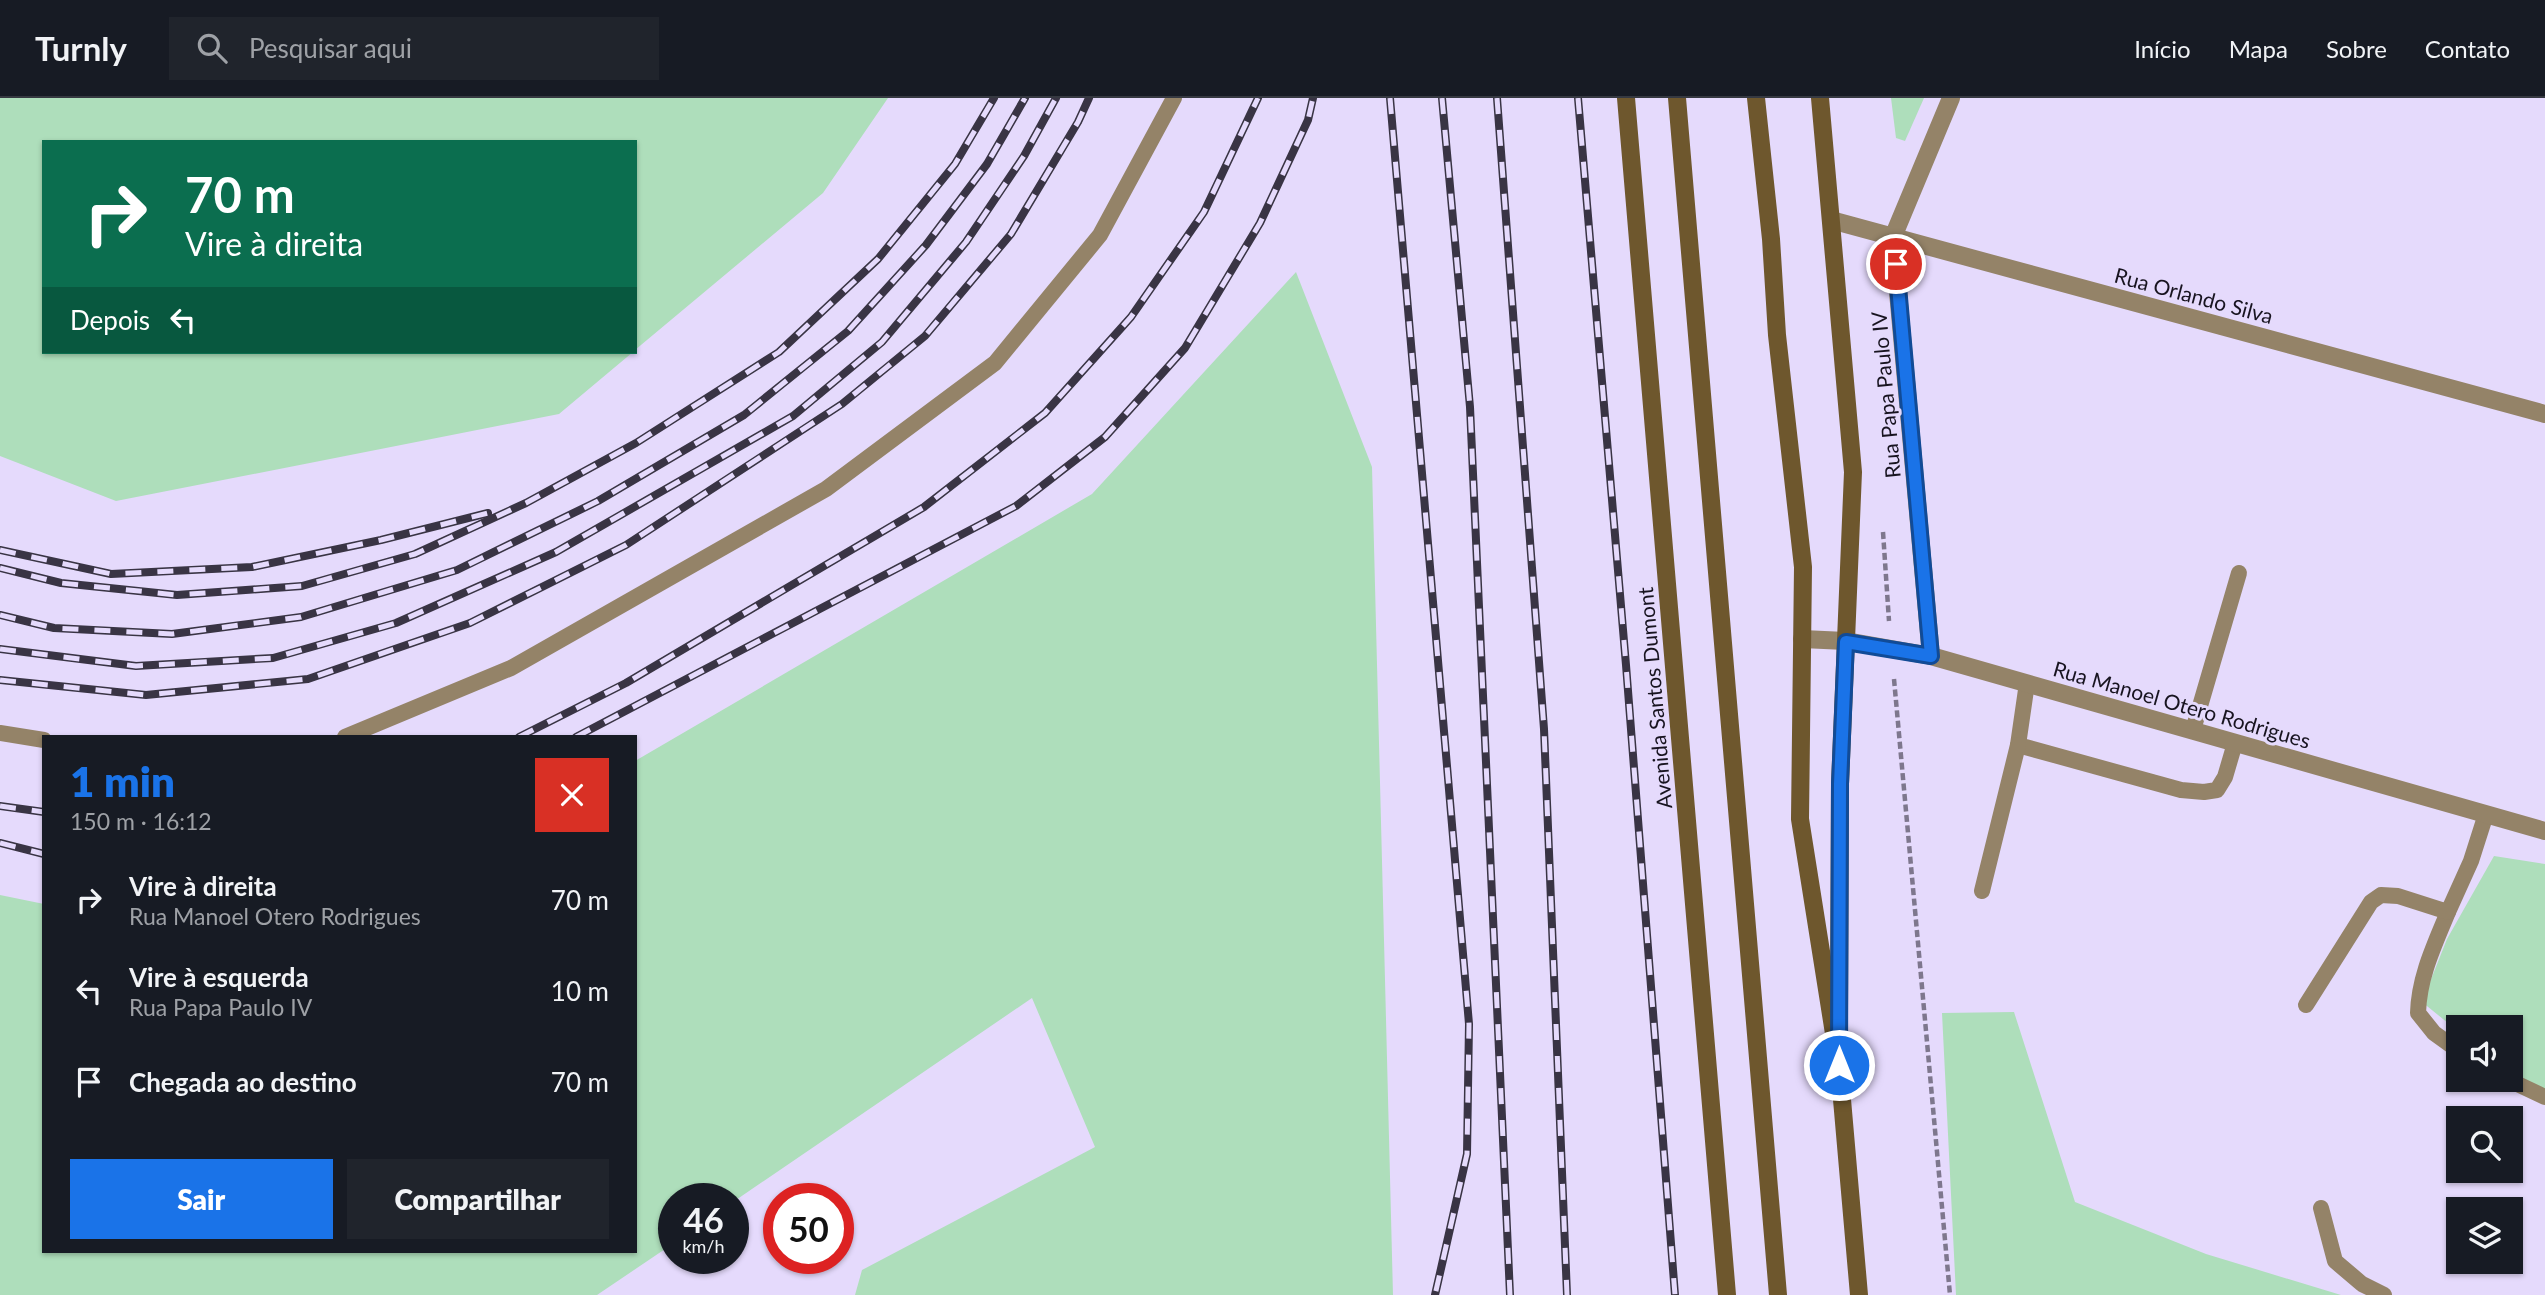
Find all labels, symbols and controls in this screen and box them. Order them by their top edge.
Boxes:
search box [169,17,659,80]
text: Turnly [35,28,127,68]
icon: search [193,29,231,67]
text: Pesquisar aqui [249,32,412,64]
text: Início [2134,34,2191,63]
text: Mapa [2229,34,2288,63]
text: Sobre [2326,34,2387,63]
text: Contato [2425,34,2510,63]
text: 70 m [185,165,295,223]
icon: right [70,168,161,259]
text: Vire à direita [185,224,363,263]
pin [1866,234,1926,294]
icon: arrive [1877,245,1915,283]
street label: Rua Orlando Silva [2112,262,2276,328]
icon: left [164,301,202,339]
text: Depois [70,304,150,336]
street label: Rua Papa Paulo IV [1865,310,1905,479]
street label: Avenida Santos Dumont [1632,586,1676,810]
street label: Rua Manoel Otero Rodrigues [2051,655,2313,753]
text: 1 min [70,756,175,806]
button: close [535,758,609,832]
text: 150 m · 16:12 [70,807,212,835]
text: Vire à direita [129,870,277,902]
icon: right [70,881,108,919]
text: 70 m [551,884,609,916]
text: Rua Manoel Otero Rodrigues [129,902,421,930]
text: Vire à esquerda [129,961,309,993]
icon: left [70,972,108,1010]
text: 10 m [551,975,609,1007]
text: Rua Papa Paulo IV [129,993,312,1021]
map controls [2446,1015,2523,1274]
button: sound [2446,1015,2523,1092]
position arrow [1802,1028,1876,1102]
icon: arrive [70,1063,108,1101]
text: Chegada ao destino [129,1066,357,1098]
text: 70 m [551,1066,609,1098]
button: search [2446,1106,2523,1183]
button: Sair [70,1159,333,1239]
button: Compartilhar [347,1159,609,1239]
speed limit sign: 50 [763,1183,854,1274]
button: layers [2446,1197,2523,1274]
text: 46 [683,1198,724,1240]
text: km/h [682,1235,725,1257]

